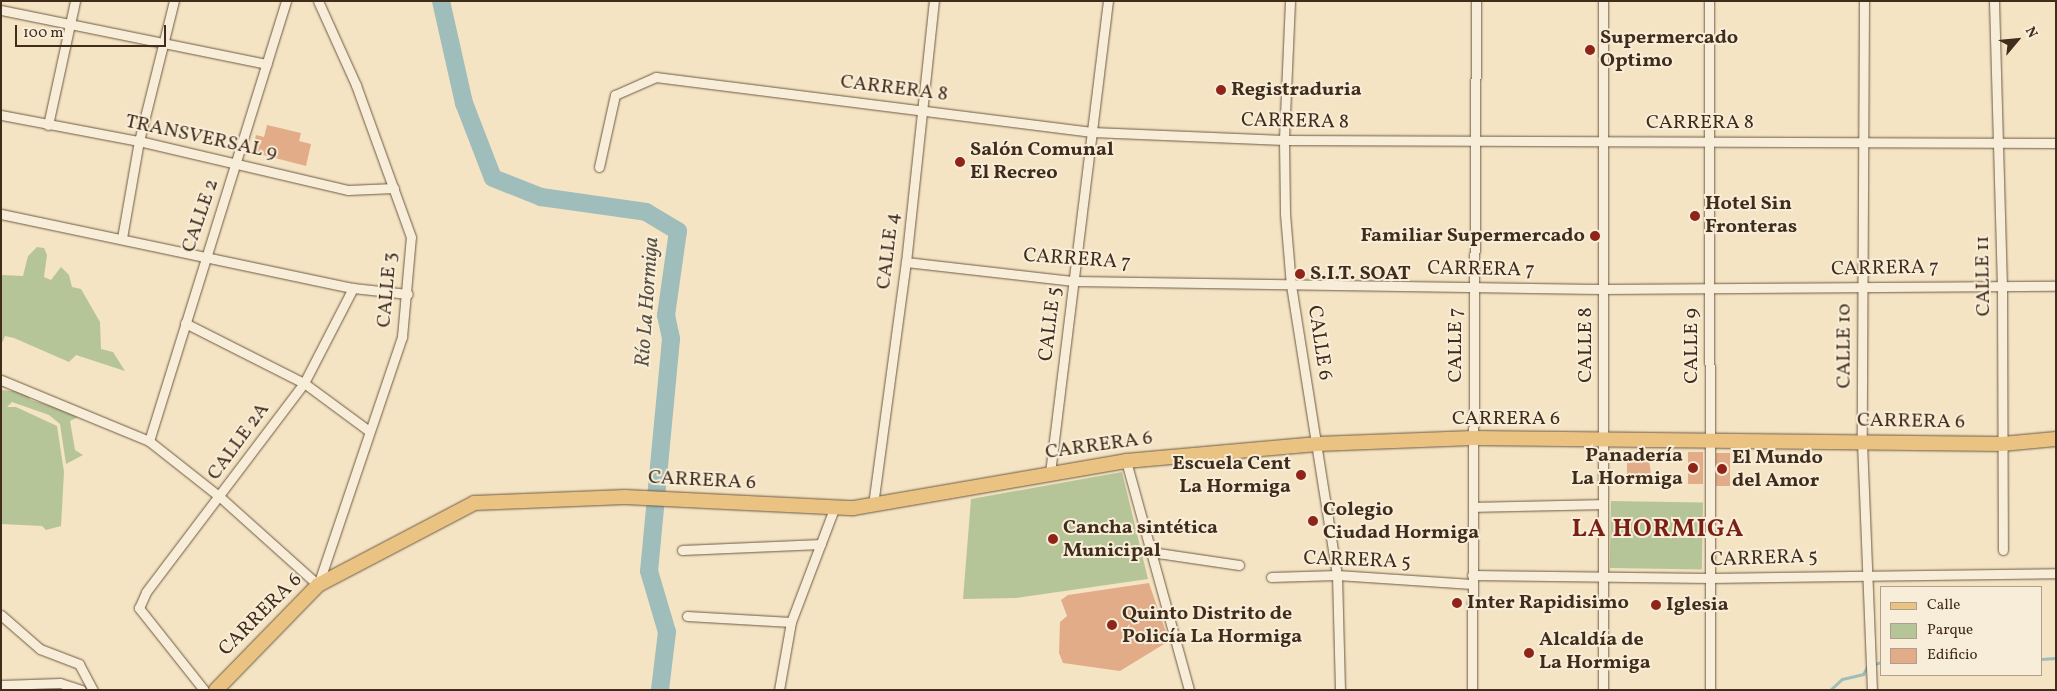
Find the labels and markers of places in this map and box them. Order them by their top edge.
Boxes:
place label: Supermercado Optimo [1600,26,1738,73]
marker: Supermercado Optimo [1584,44,1596,56]
place label: Registraduria [1231,78,1362,102]
marker: Registraduria [1215,84,1227,96]
place label: Salón Comunal El Recreo [970,138,1114,185]
marker: Salón Comunal El Recreo [954,156,966,168]
place label: Hotel Sin Fronteras [1705,193,1797,240]
marker: Hotel Sin Fronteras [1689,210,1701,222]
place label: Familiar Supermercado [1360,224,1585,248]
marker: Familiar Supermercado [1589,230,1601,242]
place label: S.I.T. SOAT [1310,262,1411,286]
marker: S.I.T. SOAT [1294,268,1306,280]
place label: Panadería La Hormiga [1571,444,1683,491]
place label: El Mundo del Amor [1732,446,1823,493]
place label: Escuela Cent La Hormiga [1172,452,1291,499]
marker: Panadería La Hormiga [1687,462,1699,474]
marker: El Mundo del Amor [1716,463,1728,475]
marker: Escuela Cent La Hormiga [1295,469,1307,481]
place label: Colegio Ciudad Hormiga [1323,498,1479,545]
marker: Colegio Ciudad Hormiga [1307,515,1319,527]
place label: Cancha sintética Municipal [1063,516,1218,563]
marker: Cancha sintética Municipal [1047,533,1059,545]
place label: Inter Rapidisimo [1467,591,1629,615]
place label: Iglesia [1666,593,1729,617]
marker: Inter Rapidisimo [1451,597,1463,609]
marker: Iglesia [1650,599,1662,611]
place label: Quinto Distrito de Policía La Hormiga [1122,602,1302,649]
marker: Quinto Distrito de Policía La Hormiga [1106,619,1118,631]
place label: Alcaldía de La Hormiga [1539,629,1651,676]
marker: Alcaldía de La Hormiga [1523,647,1535,659]

